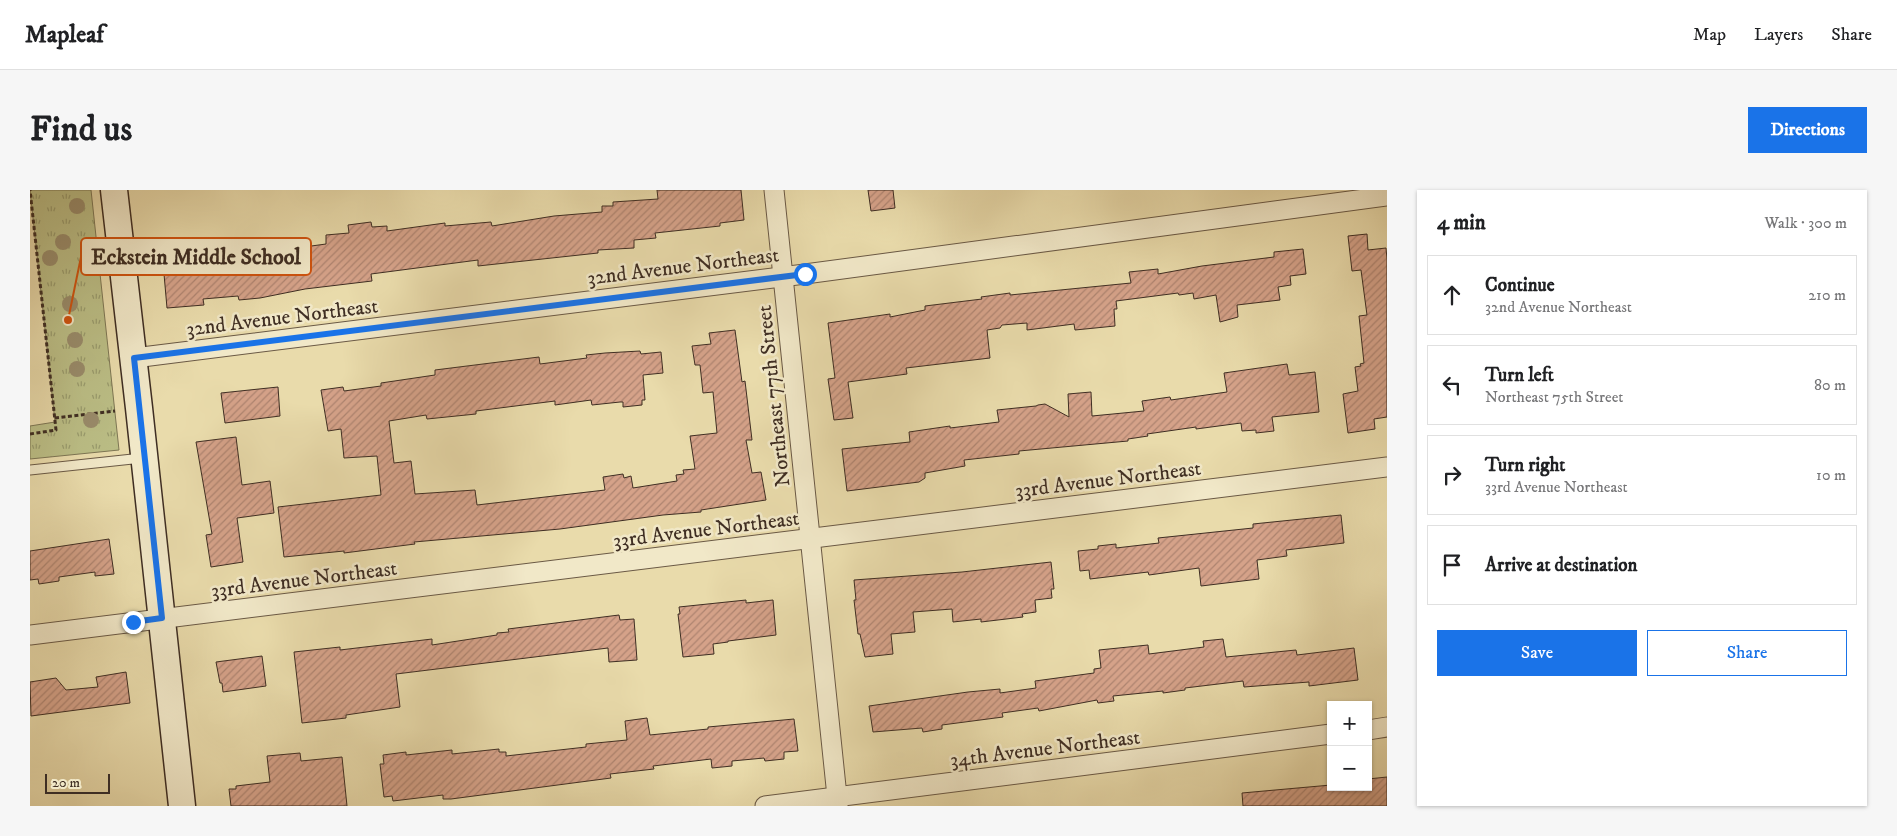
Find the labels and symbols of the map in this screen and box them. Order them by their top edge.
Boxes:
callout: Eckstein Middle School [81,238,311,275]
street label: 32nd Avenue Northeast [586,242,781,292]
text: Eckstein Middle School [91,244,301,271]
route start [794,263,817,286]
street label: 32nd Avenue Northeast [185,293,380,343]
street label: Northeast 77th Street [752,304,796,488]
street label: 33rd Avenue Northeast [1014,456,1203,504]
street label: 33rd Avenue Northeast [612,506,801,554]
street label: 33rd Avenue Northeast [210,556,399,604]
route end [122,611,145,634]
street label: 34th Avenue Northeast [949,724,1142,774]
scale bar [45,771,110,794]

